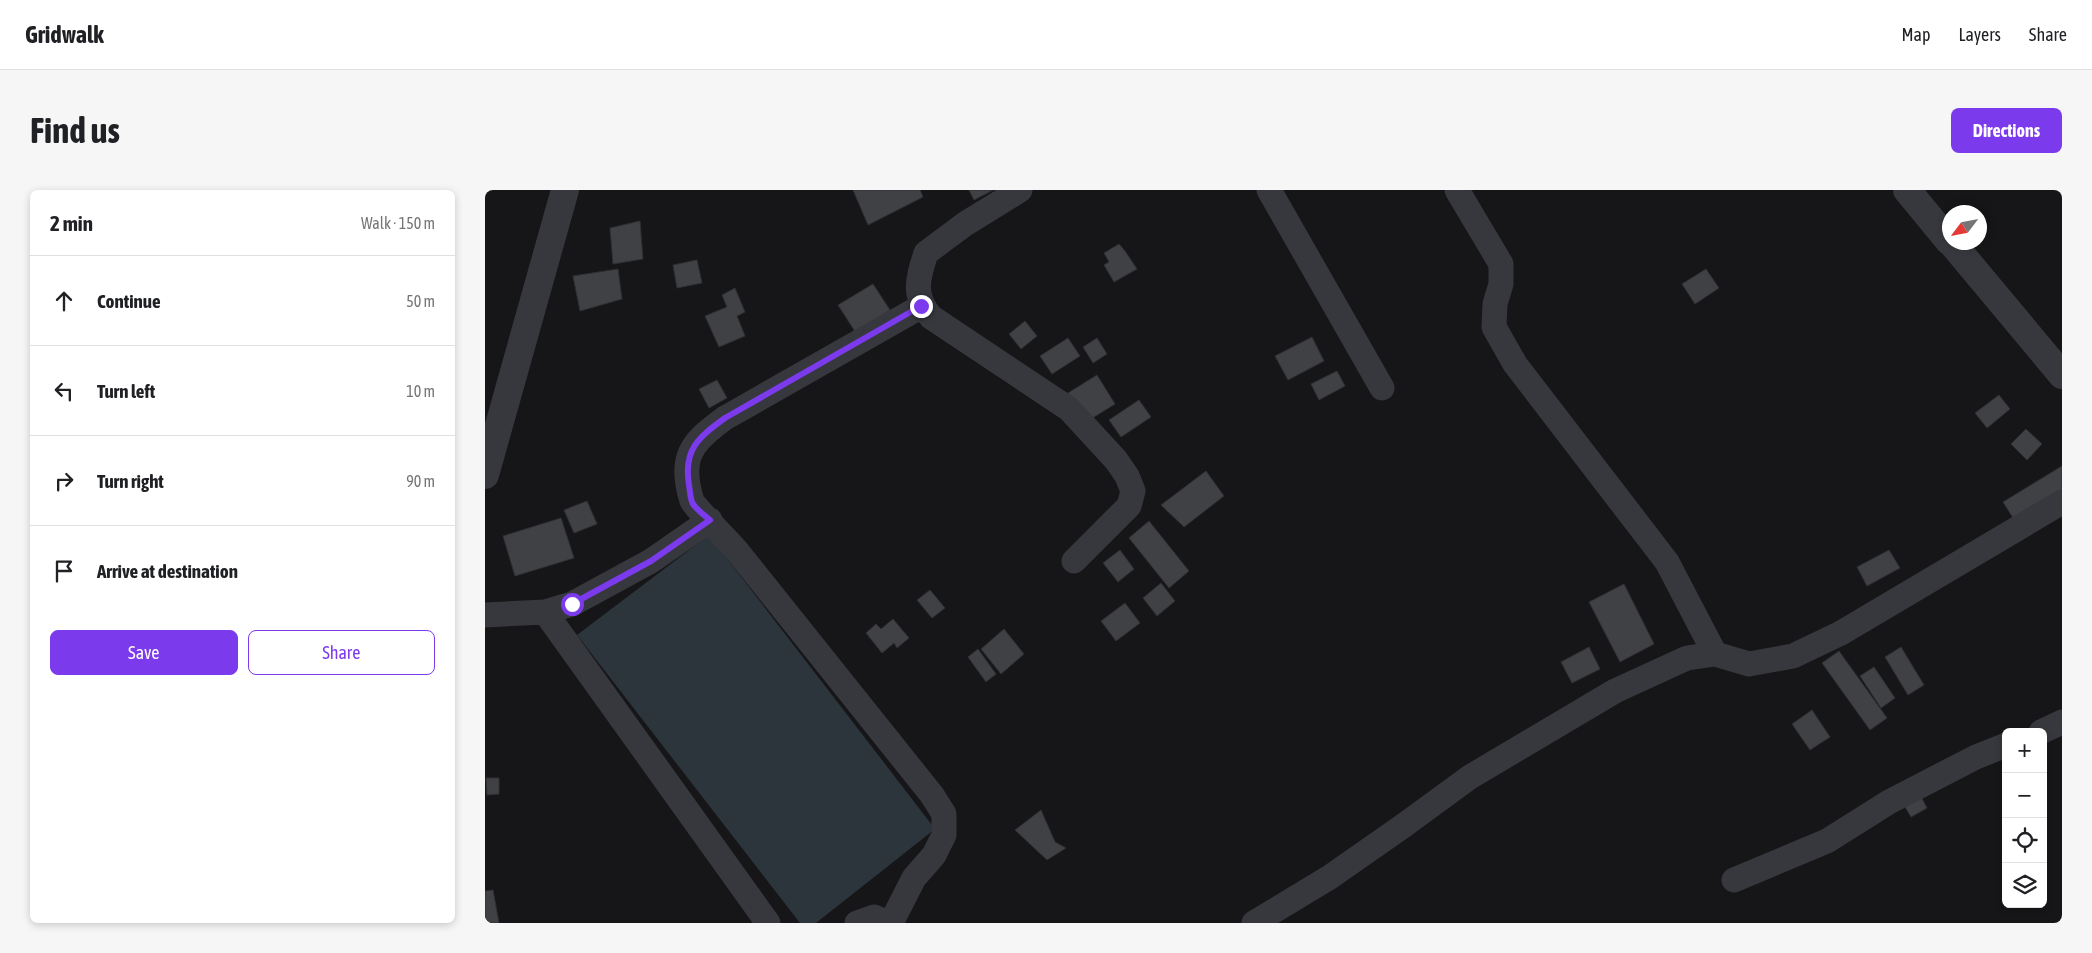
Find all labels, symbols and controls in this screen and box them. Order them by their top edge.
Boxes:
text: Gridwalk [25,21,104,48]
text: Map [1901,24,1930,45]
text: Layers [1958,24,2001,45]
text: Share [2029,24,2067,45]
button: Directions [1951,108,2062,153]
text: Find us [30,110,120,150]
north arrow [1942,205,1987,250]
text: 2 min [50,211,93,235]
text: Walk · 150 m [361,214,435,232]
icon: ahead [50,287,78,315]
text: Continue [97,290,161,312]
text: 50 m [406,292,435,310]
route end [910,295,933,318]
icon: left [50,377,78,405]
text: Turn left [97,380,155,402]
text: 10 m [406,382,435,400]
icon: right [50,467,78,495]
text: Turn right [97,470,164,492]
text: 90 m [406,472,435,490]
icon: arrive [50,557,78,585]
text: Arrive at destination [97,560,238,582]
route start [561,593,584,616]
button: Save [50,630,238,675]
button: Share [248,630,435,675]
map controls [2002,728,2047,908]
button: + [2002,728,2047,773]
button: − [2002,773,2047,818]
button: locate [2002,818,2047,863]
button: layers [2002,863,2047,908]

